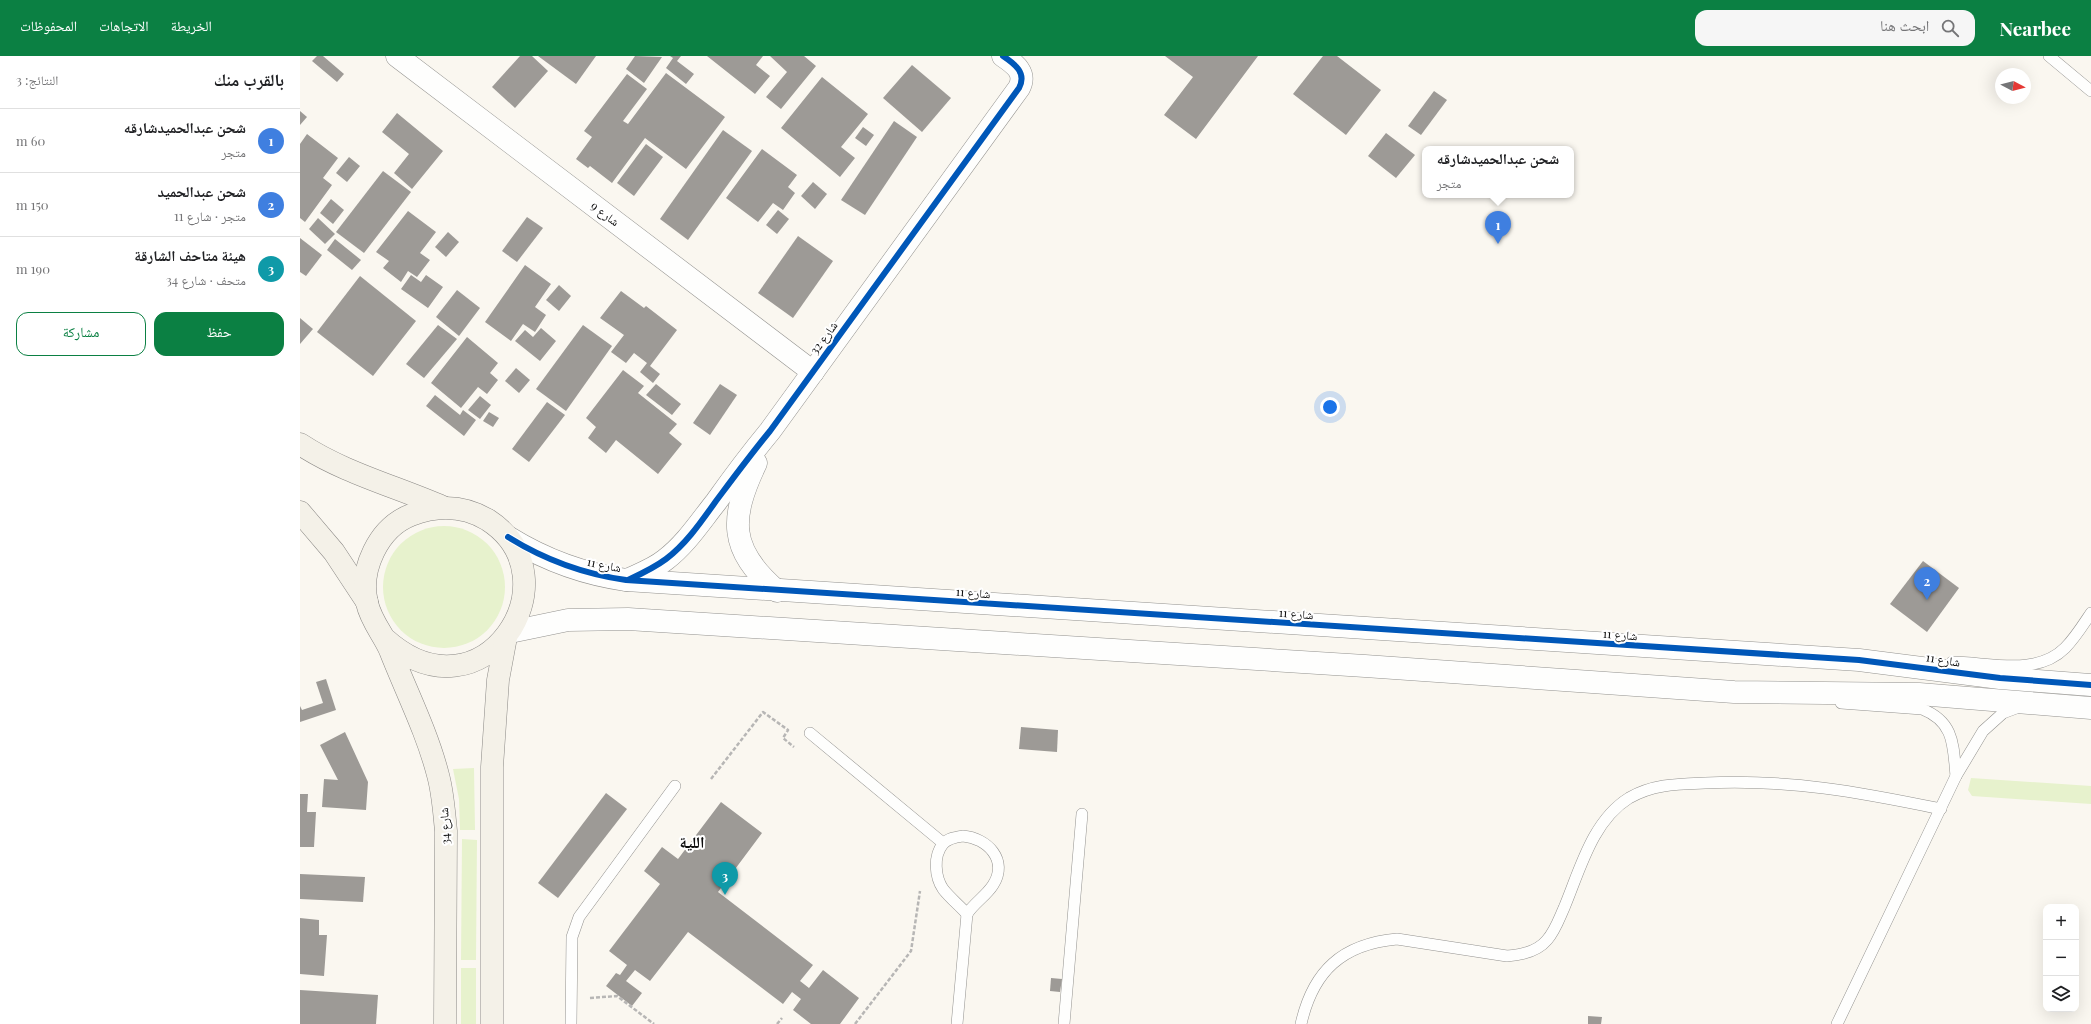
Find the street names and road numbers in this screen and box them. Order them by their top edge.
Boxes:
street label: شارع 9 [587,197,623,230]
street label: شارع 32 [806,318,841,358]
street label: شارع 11 [585,553,623,576]
street label: شارع 11 [955,583,991,602]
street label: شارع 11 [1278,604,1314,623]
street label: شارع 11 [1602,625,1638,644]
street label: شارع 11 [1925,648,1962,671]
street label: شارع 34 [435,807,454,845]

